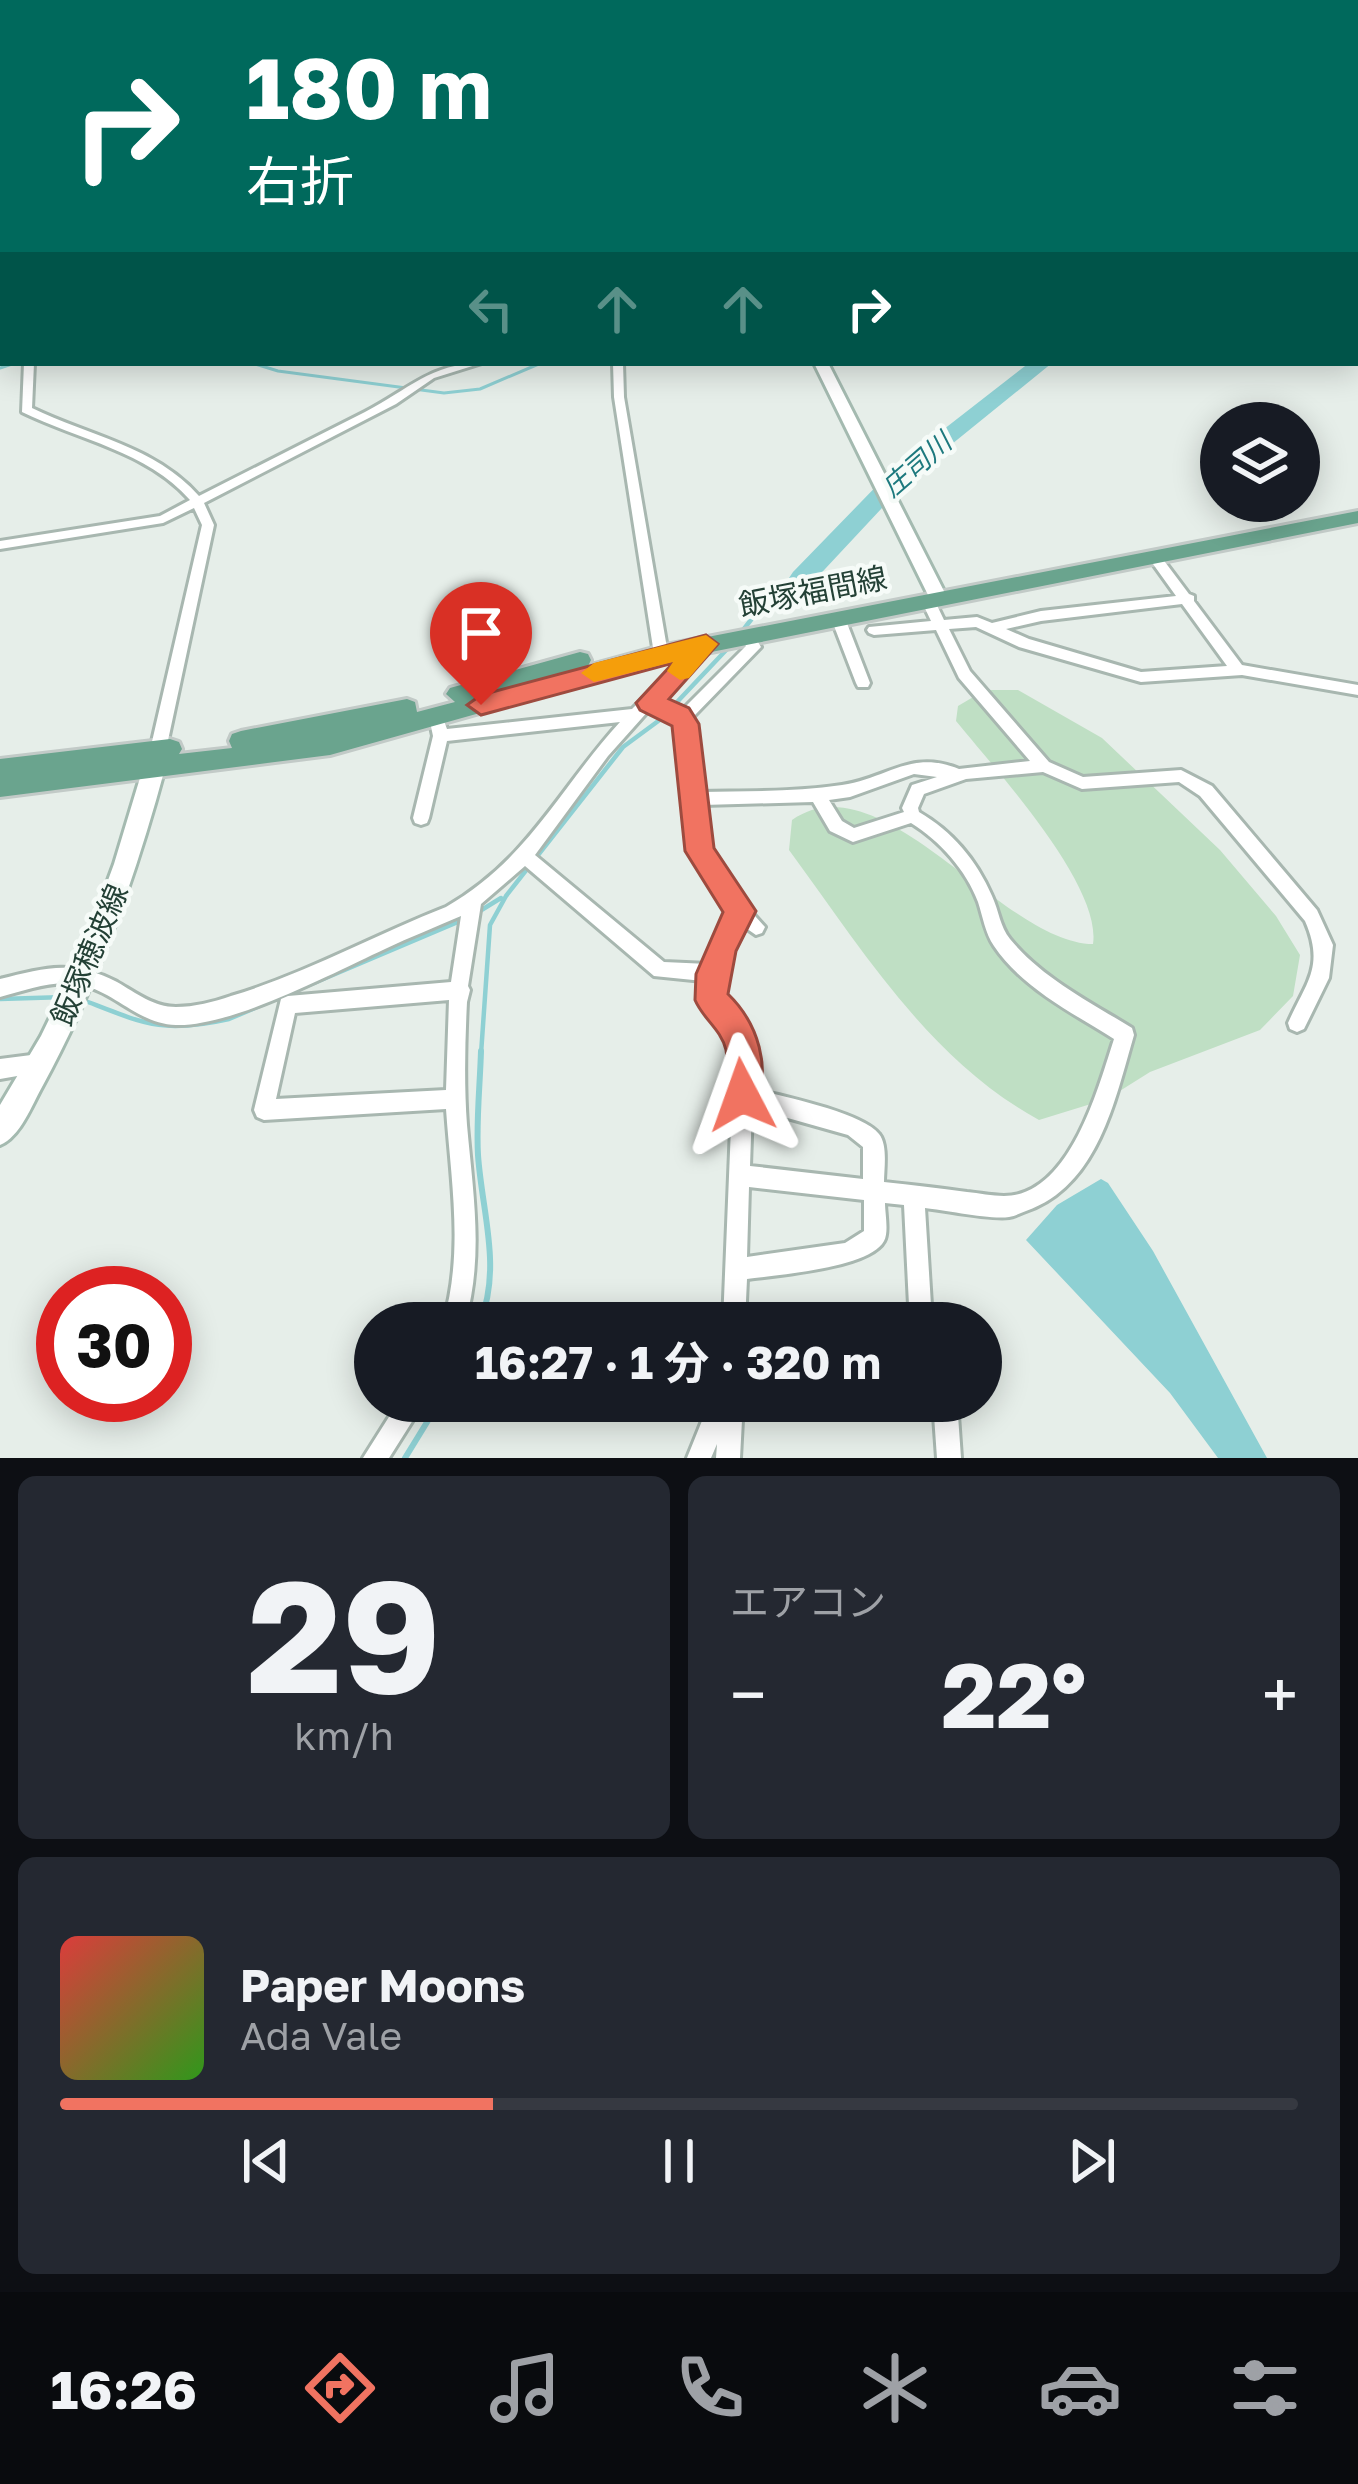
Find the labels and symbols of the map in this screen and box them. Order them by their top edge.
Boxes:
water label: 庄司川 [875,424,960,503]
street label: 飯塚福間線 [736,559,890,623]
pin [430,582,532,705]
street label: 飯塚穂波線 [43,879,135,1031]
position arrow [679,1032,805,1158]
speed limit sign: 30 [36,1266,192,1422]

